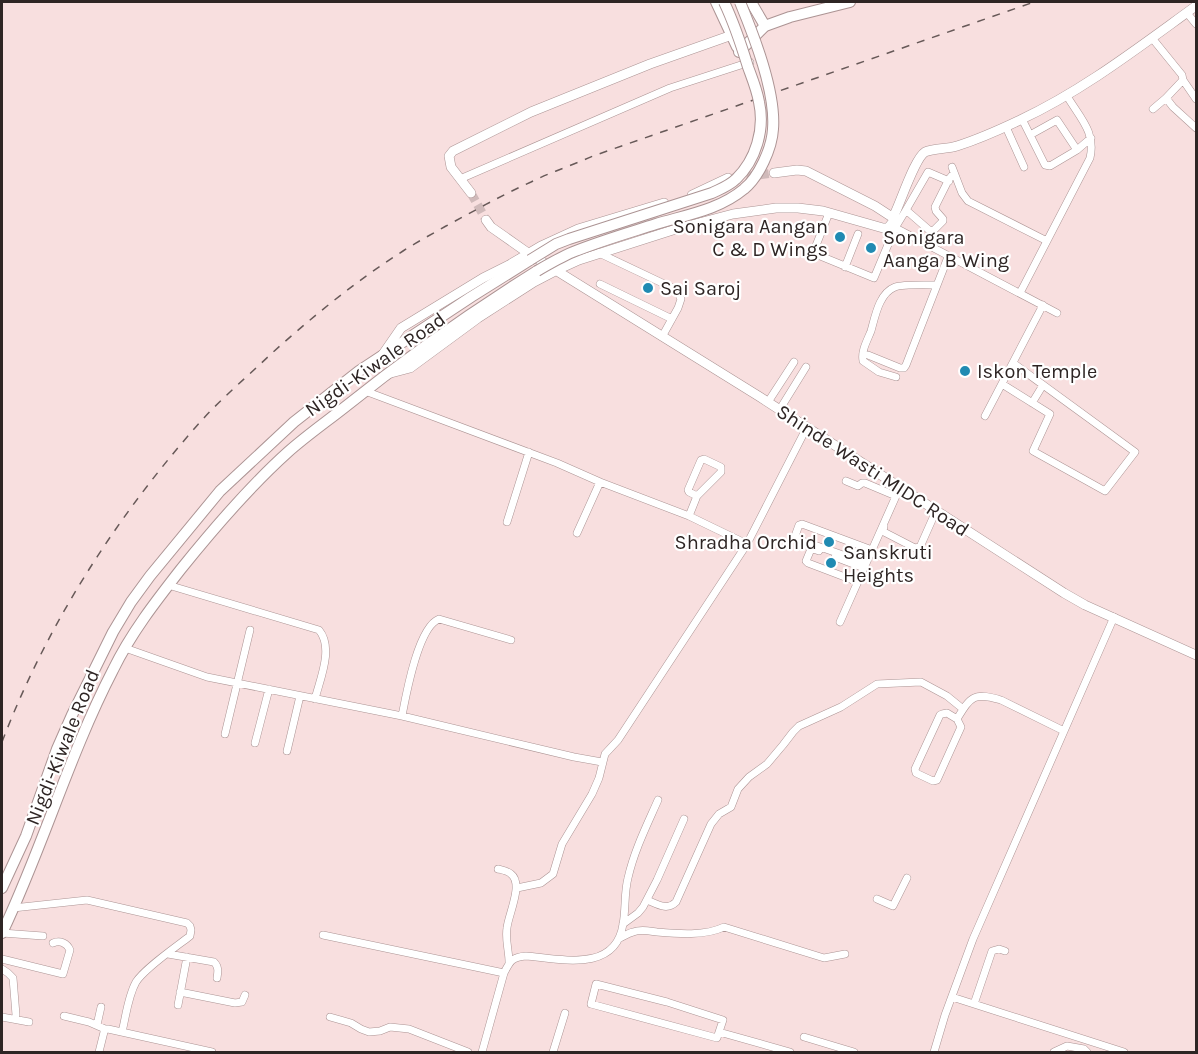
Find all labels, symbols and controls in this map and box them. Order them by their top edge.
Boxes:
place label: Sonigara Aangan C & D Wings [673,215,828,261]
place label: Sonigara Aanga B Wing [883,226,1009,272]
marker: Sonigara Aangan C & D Wings [833,230,847,244]
marker: Sonigara Aanga B Wing [864,241,878,255]
place label: Sai Saroj [660,277,741,300]
marker: Sai Saroj [641,281,655,295]
street label: Nigdi-Kiwale Road [301,307,450,421]
place label: Iskon Temple [977,360,1097,383]
marker: Iskon Temple [958,364,972,378]
street label: Shinde Wasti MIDC Road [772,400,973,541]
place label: Shradha Orchid [675,531,817,554]
marker: Shradha Orchid [822,535,836,549]
place label: Sanskruti Heights [843,541,933,587]
marker: Sanskruti Heights [824,556,838,570]
street label: Nigdi-Kiwale Road [21,666,104,828]

